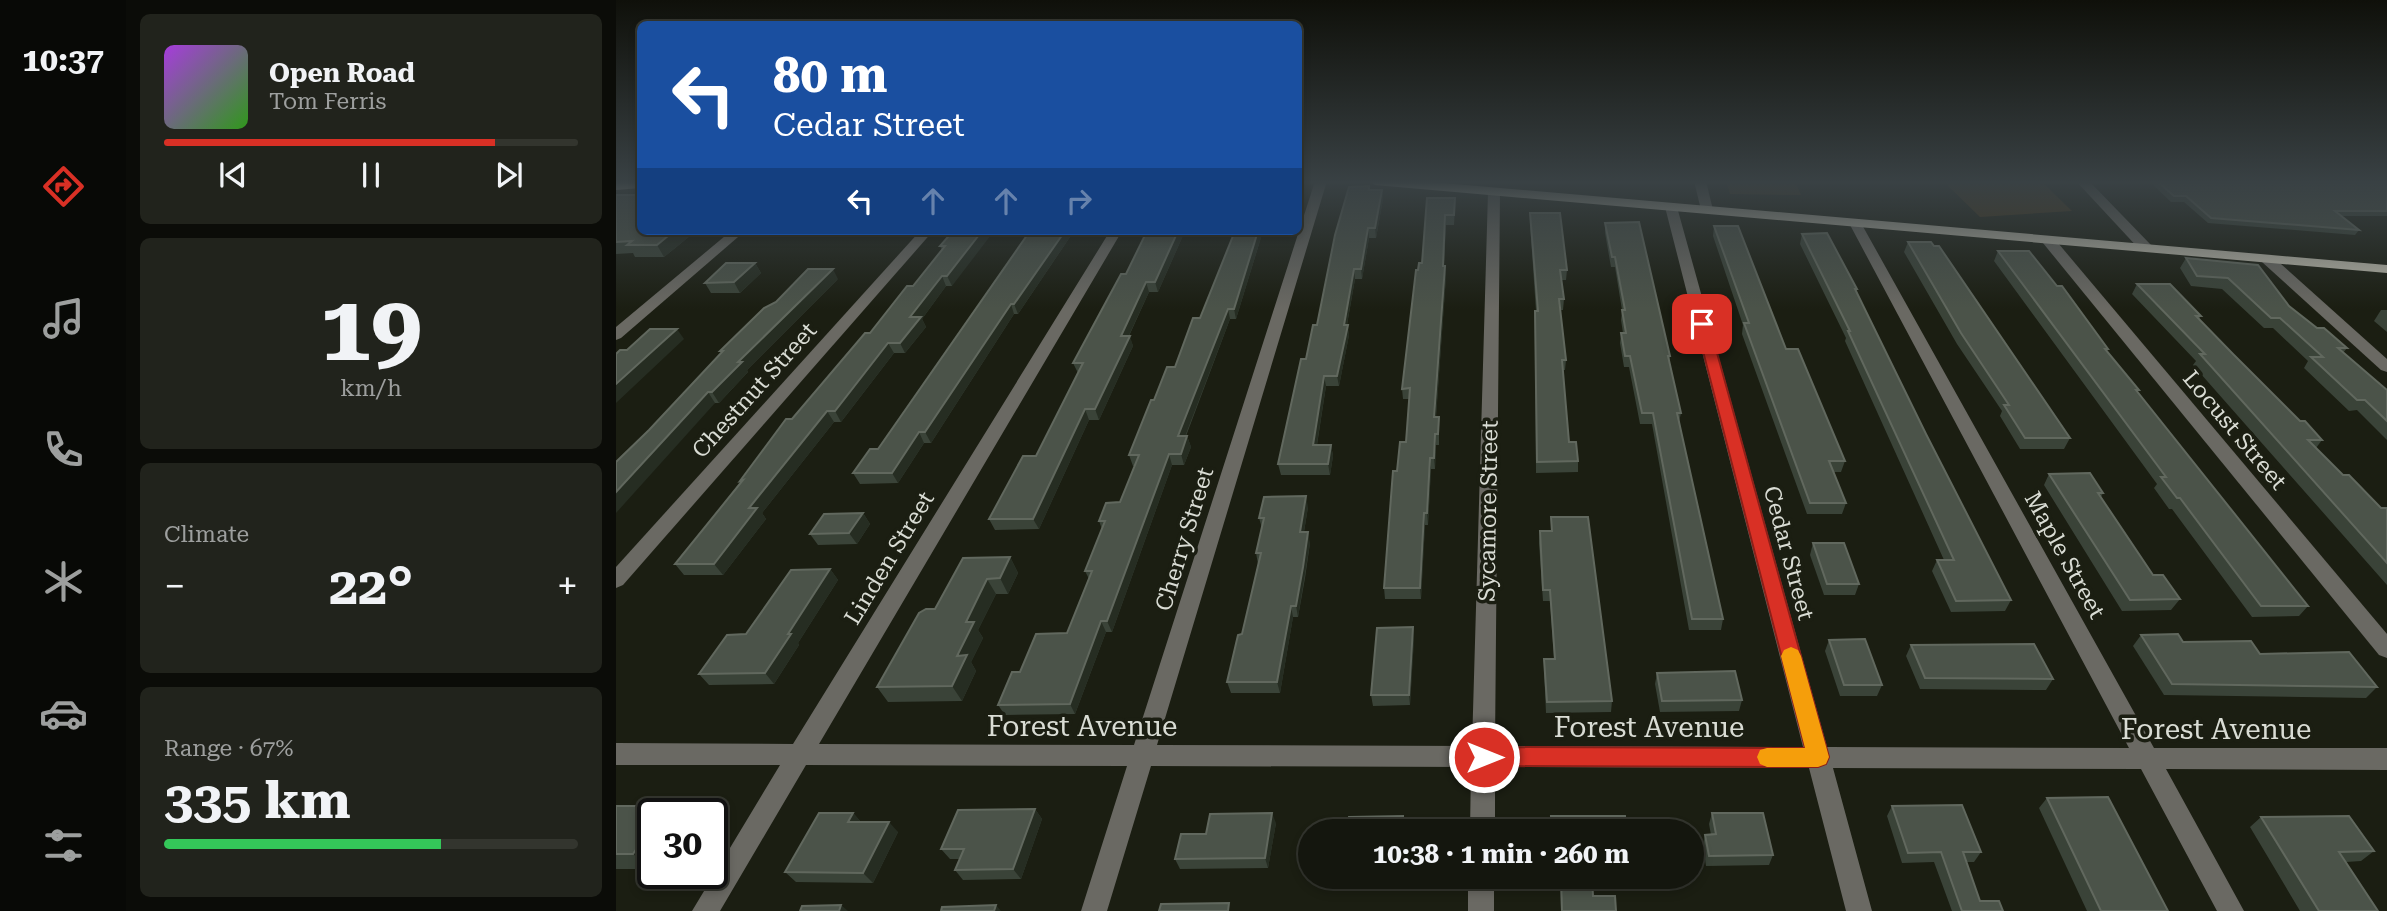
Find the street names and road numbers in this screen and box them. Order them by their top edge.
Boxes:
street label: Chestnut Street [687,317,822,464]
street label: Locust Street [2177,365,2292,496]
street label: Sycamore Street [1473,420,1504,602]
street label: Cherry Street [1150,464,1219,614]
street label: Cedar Street [1758,483,1819,624]
street label: Linden Street [839,486,940,630]
street label: Maple Street [2019,487,2111,624]
street label: Forest Avenue [987,710,1177,743]
street label: Forest Avenue [1554,711,1744,744]
street label: Forest Avenue [2121,713,2311,746]

